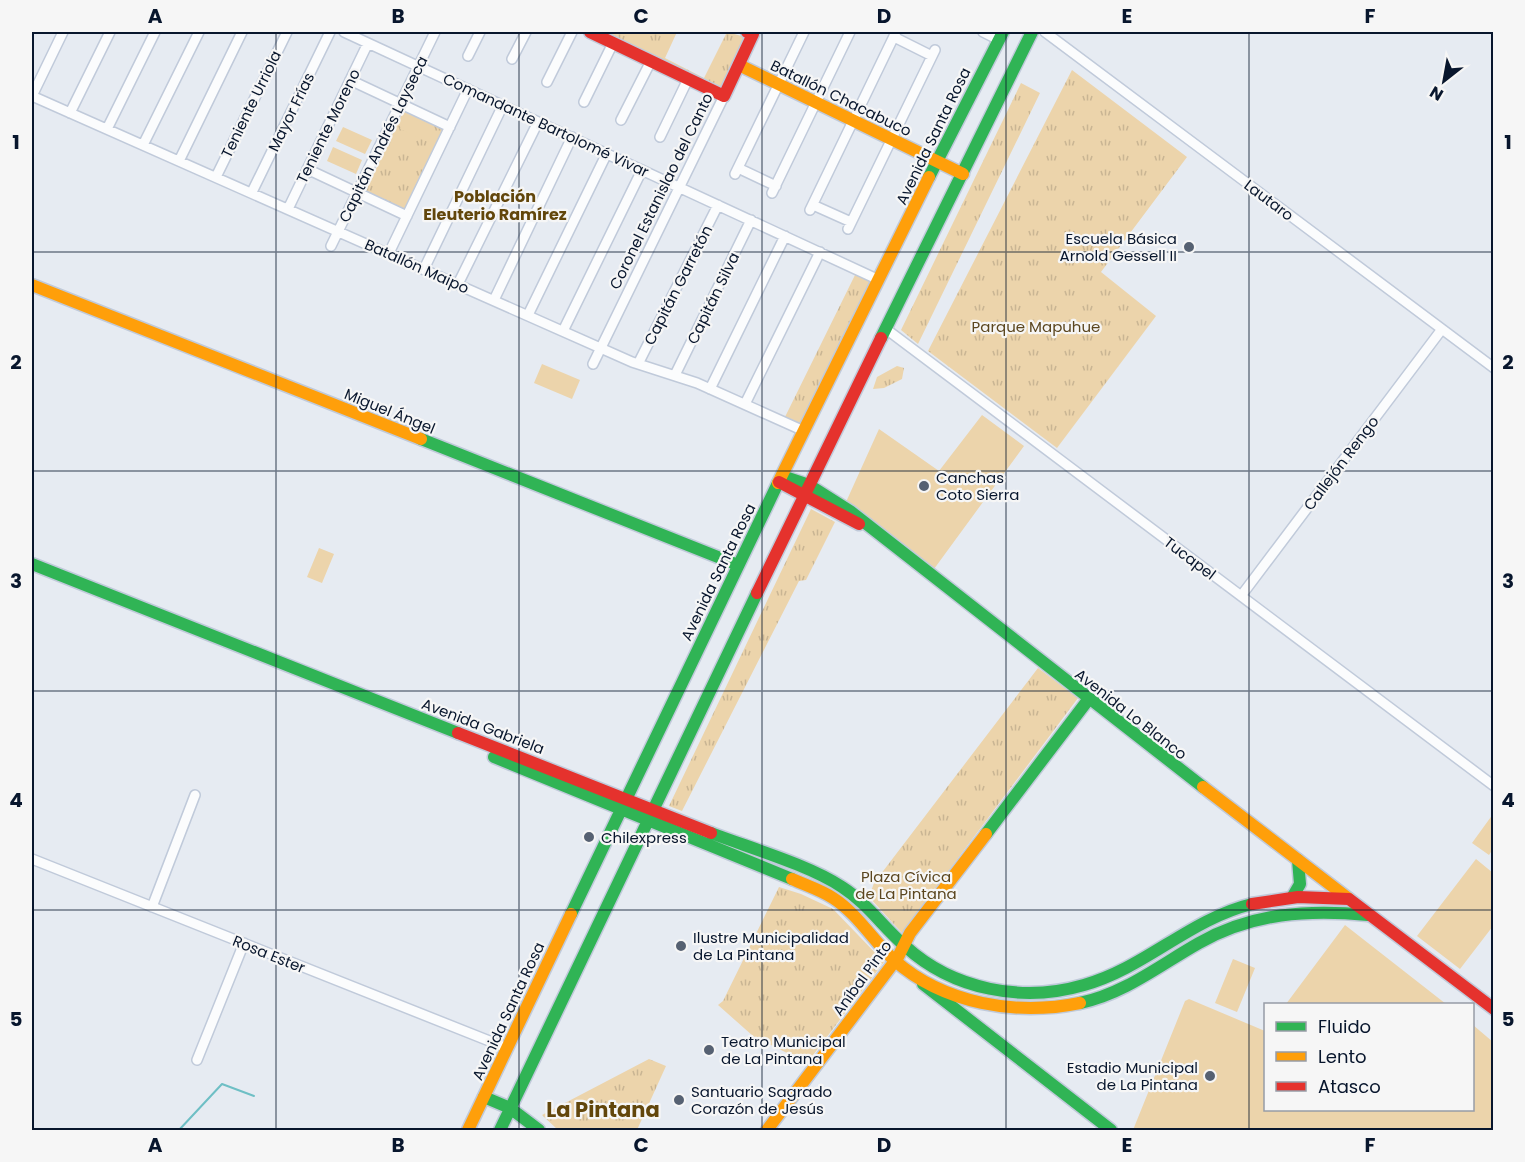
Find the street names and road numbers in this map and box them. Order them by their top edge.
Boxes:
street label: Teniente Urriola [216,47,286,161]
street label: Capitán Andrés Layseca [333,52,433,226]
street label: Batallón Chacabuco [767,55,915,141]
street label: Avenida Santa Rosa [891,64,975,208]
street label: Teniente Moreno [291,65,365,187]
street label: Comandante Bartolomé Vivar [440,68,653,182]
street label: Mayor Frías [263,69,319,155]
street label: Coronel Estanislao del Canto [604,89,718,293]
street label: Lautaro [1240,174,1298,226]
street label: Capitán Garretón [639,222,717,348]
street label: Batallón Maipo [362,234,472,298]
street label: Capitán Silva [682,249,744,347]
street label: Miguel Ángel [341,383,439,439]
street label: Callejón Rengo [1299,412,1383,514]
street label: Avenida Santa Rosa [676,500,760,644]
street label: Tucapel [1160,532,1220,584]
street label: Avenida Lo Blanco [1071,664,1191,764]
street label: Avenida Gabriela [419,693,547,759]
street label: Rosa Ester [230,930,309,978]
street label: Aníbal Pinto [828,936,896,1020]
street label: Avenida Santa Rosa [467,938,549,1084]

